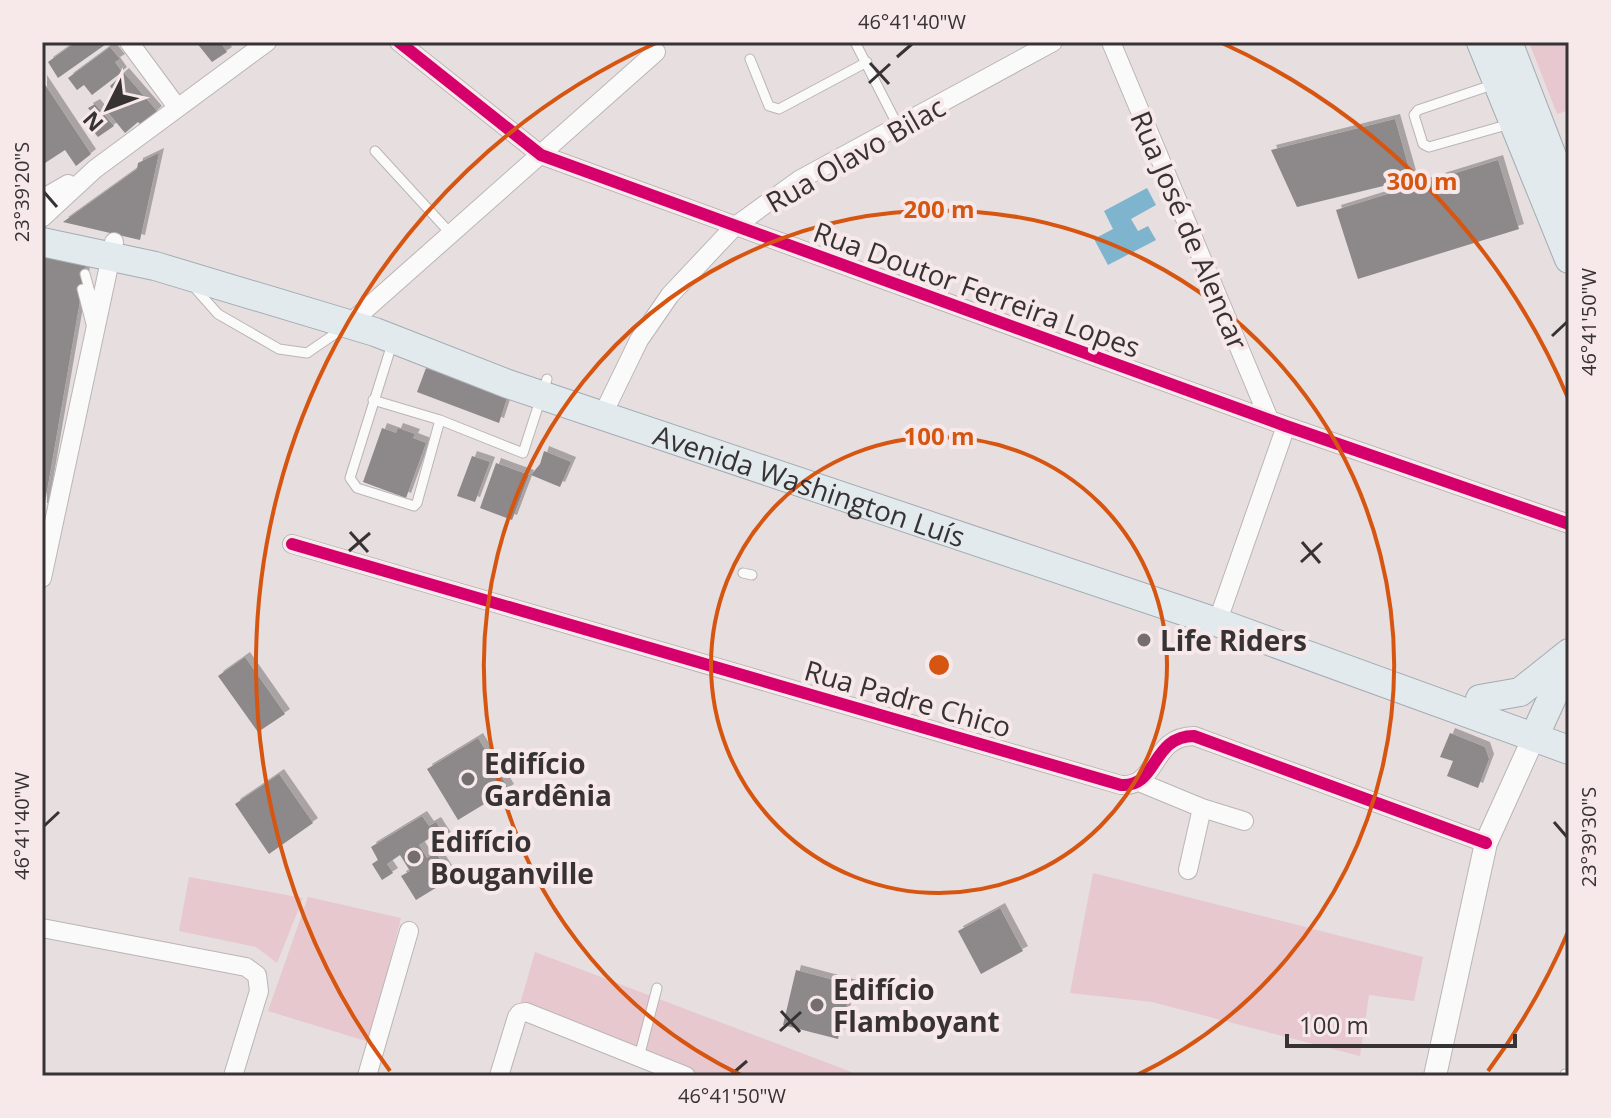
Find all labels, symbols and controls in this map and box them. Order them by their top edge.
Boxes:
text: 46°41'40"W [858,8,967,35]
north arrow [68,68,148,148]
street label: Rua Olavo Bilac [758,87,952,221]
text: N [75,105,110,139]
street label: Rua José de Alencar [1122,105,1258,356]
text: 23°39'20"S [8,142,35,242]
text: 300 m [1387,164,1457,197]
text: 200 m [904,192,974,225]
street label: Rua Doutor Ferreira Lopes [808,212,1146,366]
text: 46°41'50"W [1575,267,1602,376]
street label: Avenida Washington Luís [649,415,970,555]
text: 100 m [904,419,974,452]
place label: Life Riders [1160,621,1307,659]
marker: Life Riders [1135,631,1153,649]
street label: Rua Padre Chico [800,650,1016,746]
centre of rings [925,651,953,679]
place label: Edifício Gardênia [484,744,612,814]
marker: Edifício Gardênia [459,770,477,788]
text: 46°41'40"W [8,771,35,880]
text: 23°39'30"S [1575,787,1602,887]
place label: Edifício Bouganville [430,822,594,892]
marker: Edifício Bouganville [405,848,423,866]
place label: Edifício Flamboyant [833,970,1000,1040]
marker: Edifício Flamboyant [808,996,826,1014]
scale bar [1287,998,1515,1048]
text: 100 m [1299,1008,1369,1041]
text: 46°41'50"W [678,1082,787,1109]

